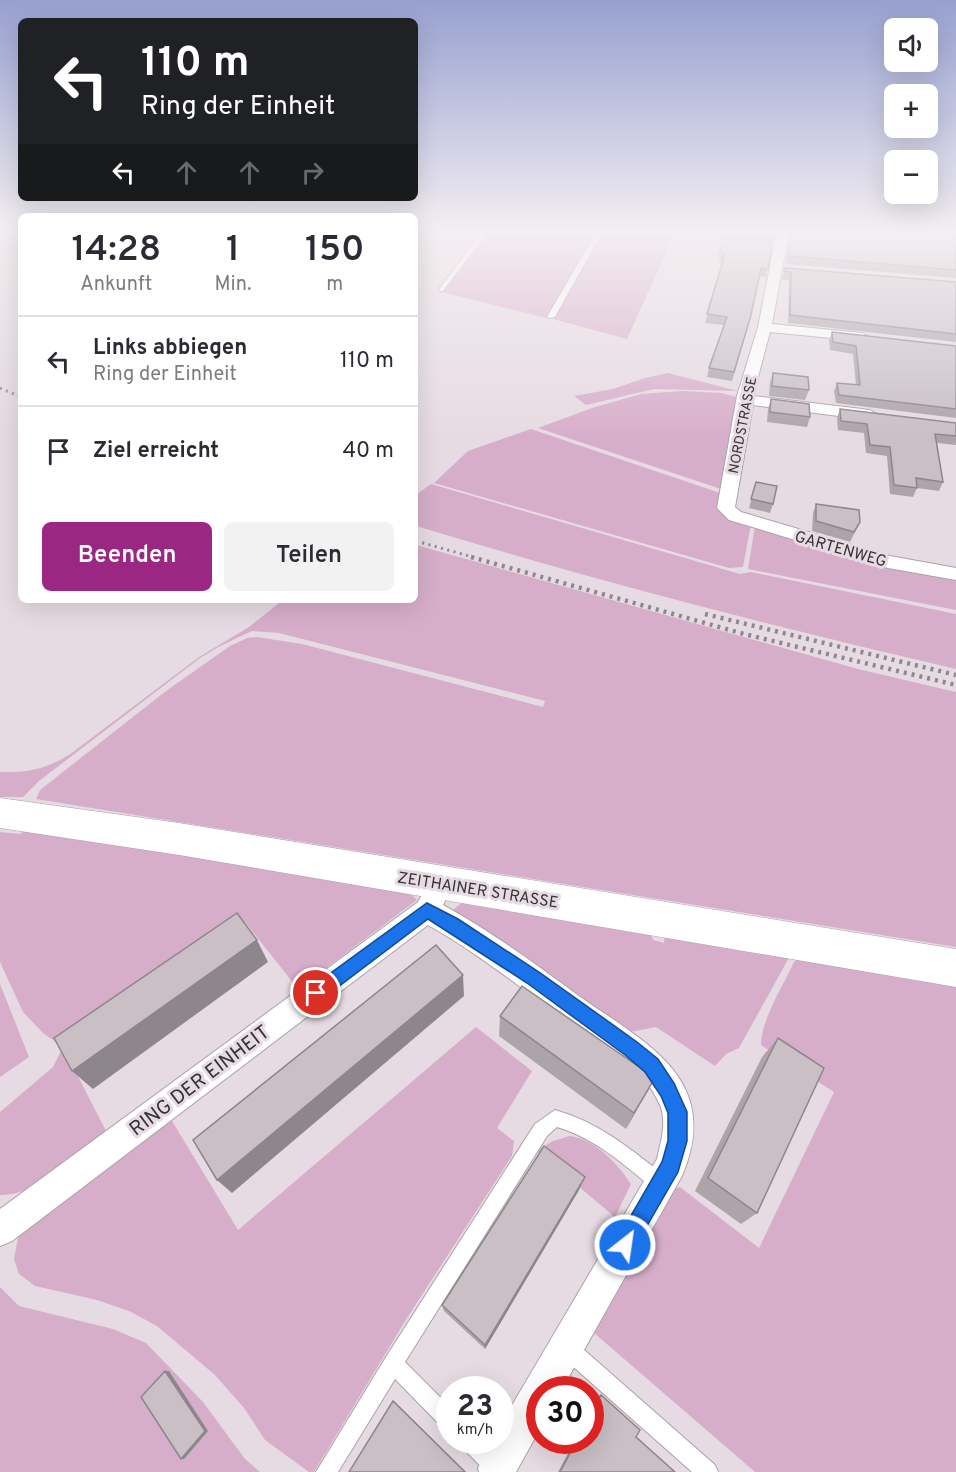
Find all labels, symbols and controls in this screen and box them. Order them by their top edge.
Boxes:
map controls [884,18,938,204]
button: sound [884,18,938,72]
text: 110 m [141,38,250,91]
icon: left [42,42,120,120]
button: + [884,84,938,138]
text: Ring der Einheit [141,90,335,124]
button: − [884,150,938,204]
icon: left [107,156,140,189]
icon: ahead [170,156,203,189]
icon: ahead [233,156,266,189]
icon: right [296,156,329,189]
text: 14:28 [71,228,161,274]
text: 1 [226,228,240,274]
text: 150 [305,228,365,274]
text: Ankunft [80,272,152,298]
text: Min. [215,272,252,298]
text: m [326,272,343,298]
text: Links abbiegen [93,335,247,362]
icon: left [42,345,75,378]
text: 110 m [340,348,394,375]
text: Ring der Einheit [93,362,237,388]
street label: NORDSTRASSE [726,375,761,475]
icon: arrive [42,435,75,468]
text: Ziel erreicht [93,438,219,465]
text: 40 m [342,438,394,465]
button: Beenden [42,522,212,591]
button: Teilen [224,522,394,591]
street label: GARTENWEG [792,527,889,573]
street label: ZEITHAINER STRASSE [396,868,560,914]
pin [290,967,341,1018]
icon: arrive [299,976,332,1009]
street label: RING DER EINHEIT [125,1020,276,1143]
position arrow [593,1213,657,1277]
speed limit sign: 30 [526,1376,604,1454]
text: 23 [457,1389,493,1426]
text: km/h [457,1421,493,1440]

